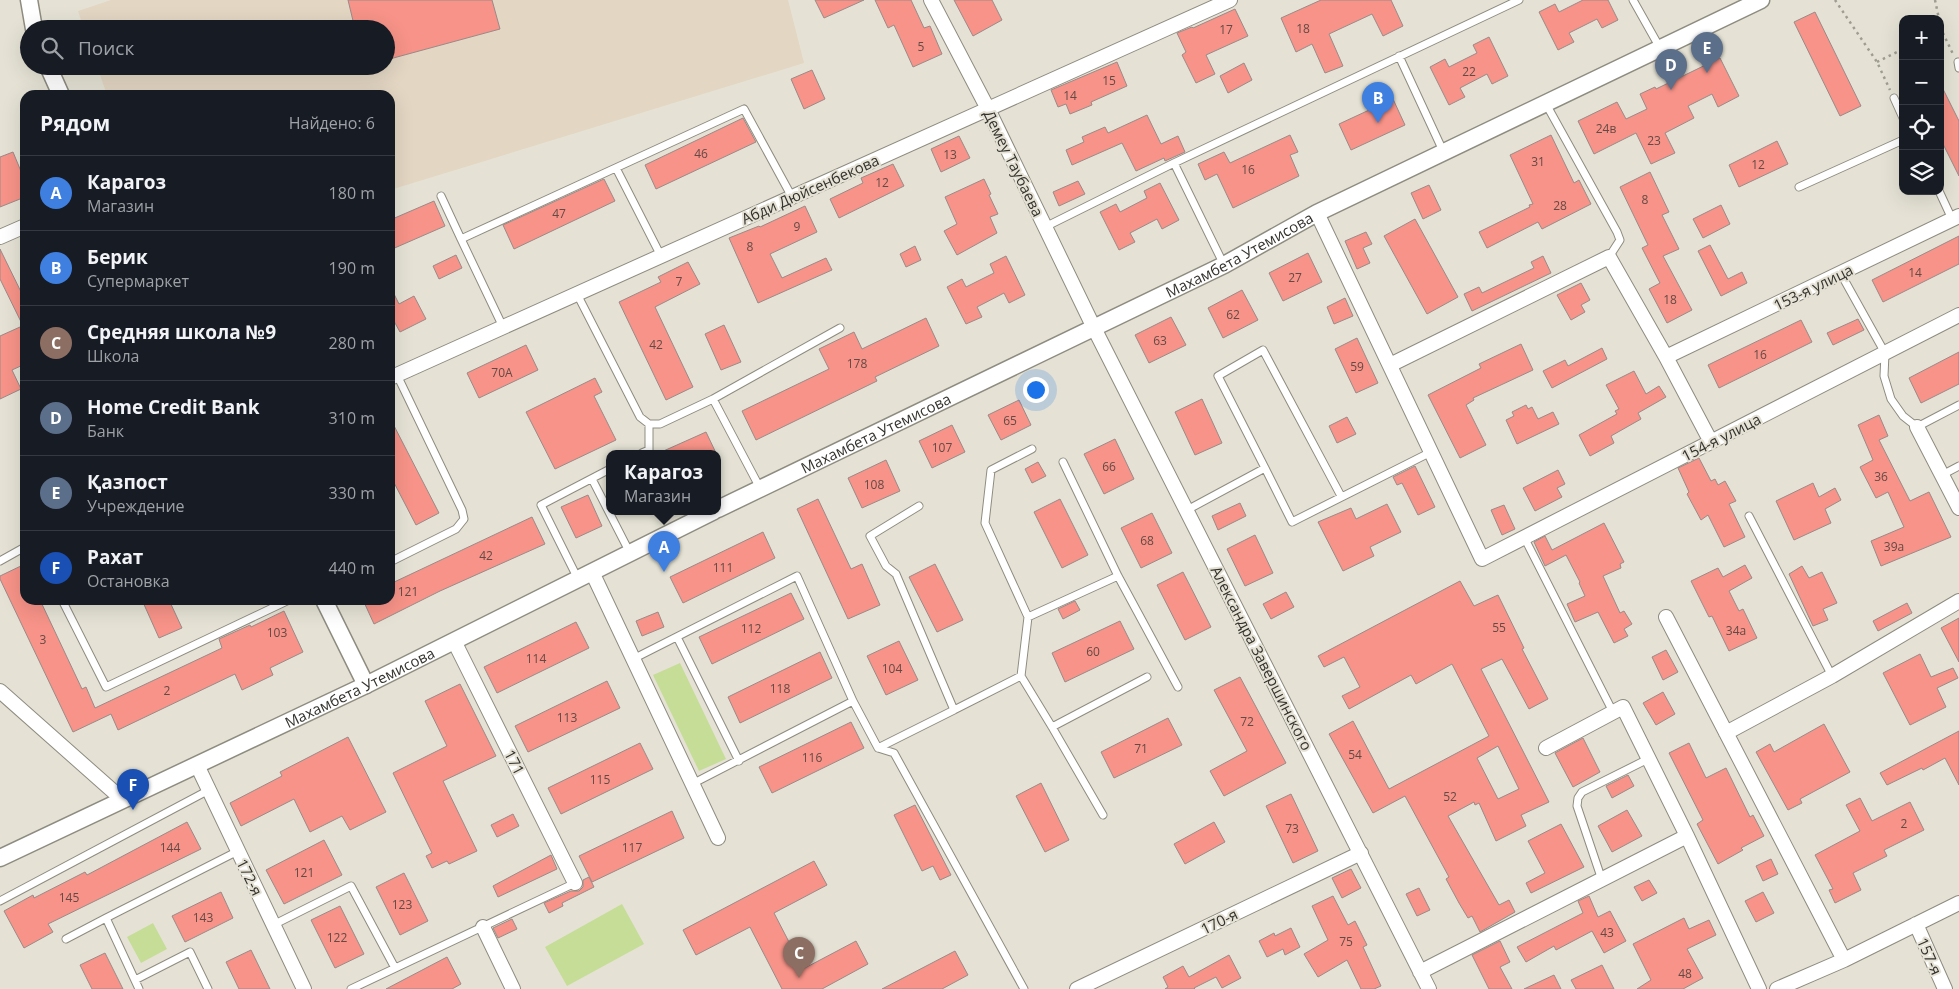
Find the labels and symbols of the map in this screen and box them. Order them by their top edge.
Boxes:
house number: 18 [1296,20,1310,37]
house number: 17 [1219,21,1233,38]
pin: E [1691,32,1723,73]
house number: 5 [918,38,925,55]
pin: D [1655,49,1687,90]
house number: 22 [1462,63,1476,80]
house number: 15 [1102,72,1116,89]
pin: B [1362,82,1394,123]
house number: 14 [1063,87,1077,104]
street label: Демеу Таубаева [980,106,1048,220]
house number: 24в [1596,120,1616,137]
house number: 23 [1647,132,1661,149]
house number: 46 [694,145,708,162]
house number: 13 [943,146,957,163]
street label: Абди Дюйсенбекова [738,150,882,228]
house number: 31 [1531,153,1545,170]
house number: 12 [1751,156,1765,173]
house number: 16 [1241,161,1255,178]
house number: 12 [875,174,889,191]
house number: 8 [1642,191,1649,208]
house number: 28 [1553,197,1567,214]
house number: 47 [552,205,566,222]
street label: Махамбета Утемисова [1162,207,1316,302]
house number: 9 [794,218,801,235]
house number: 8 [747,238,754,255]
street label: 153-я улица [1770,259,1856,315]
house number: 14 [1908,264,1922,281]
house number: 27 [1288,269,1302,286]
house number: 7 [676,273,683,290]
house number: 18 [1663,291,1677,308]
house number: 62 [1226,306,1240,323]
house number: 63 [1153,332,1167,349]
house number: 42 [649,336,663,353]
house number: 16 [1753,346,1767,363]
house number: 178 [847,355,867,372]
house number: 59 [1350,358,1364,375]
house number: 70А [491,364,513,381]
your location [1023,377,1049,403]
street label: Махамбета Утемисова [797,388,954,478]
street label: 154-я улица [1678,409,1764,465]
house number: 65 [1003,412,1017,429]
house number: 107 [932,439,952,456]
house number: 66 [1102,458,1116,475]
house number: 36 [1874,468,1888,485]
house number: 108 [864,476,884,493]
pin: A [648,531,680,572]
house number: 68 [1140,532,1154,549]
house number: 39а [1884,538,1904,555]
house number: 42 [479,547,493,564]
house number: 111 [713,559,733,576]
street label: Александра Завершинского [1207,562,1317,754]
house number: 121 [398,583,418,600]
house number: 55 [1492,619,1506,636]
house number: 112 [741,620,761,637]
house number: 34а [1726,622,1746,639]
house number: 103 [267,624,287,641]
house number: 3 [40,631,47,648]
street label: Махамбета Утемисова [281,642,438,732]
house number: 60 [1086,643,1100,660]
house number: 114 [526,650,546,667]
house number: 104 [882,660,902,677]
house number: 118 [770,680,790,697]
house number: 2 [164,682,171,699]
house number: 113 [557,709,577,726]
house number: 72 [1240,713,1254,730]
house number: 71 [1134,740,1148,757]
street label: 171 [500,746,530,778]
house number: 54 [1348,746,1362,763]
house number: 116 [802,749,822,766]
pin: F [117,769,149,810]
house number: 115 [590,771,610,788]
house number: 52 [1443,788,1457,805]
house number: 2 [1901,815,1908,832]
house number: 73 [1285,820,1299,837]
house number: 144 [160,839,180,856]
house number: 117 [622,839,642,856]
street label: 172-я [232,855,268,899]
house number: 121 [294,864,314,881]
house number: 145 [59,889,79,906]
house number: 123 [392,896,412,913]
street label: 170-я [1197,903,1241,939]
house number: 143 [193,909,213,926]
house number: 43 [1600,924,1614,941]
house number: 122 [327,929,347,946]
house number: 75 [1339,933,1353,950]
street label: 157-я [1913,934,1947,978]
pin: C [783,937,815,978]
house number: 48 [1678,965,1692,982]

